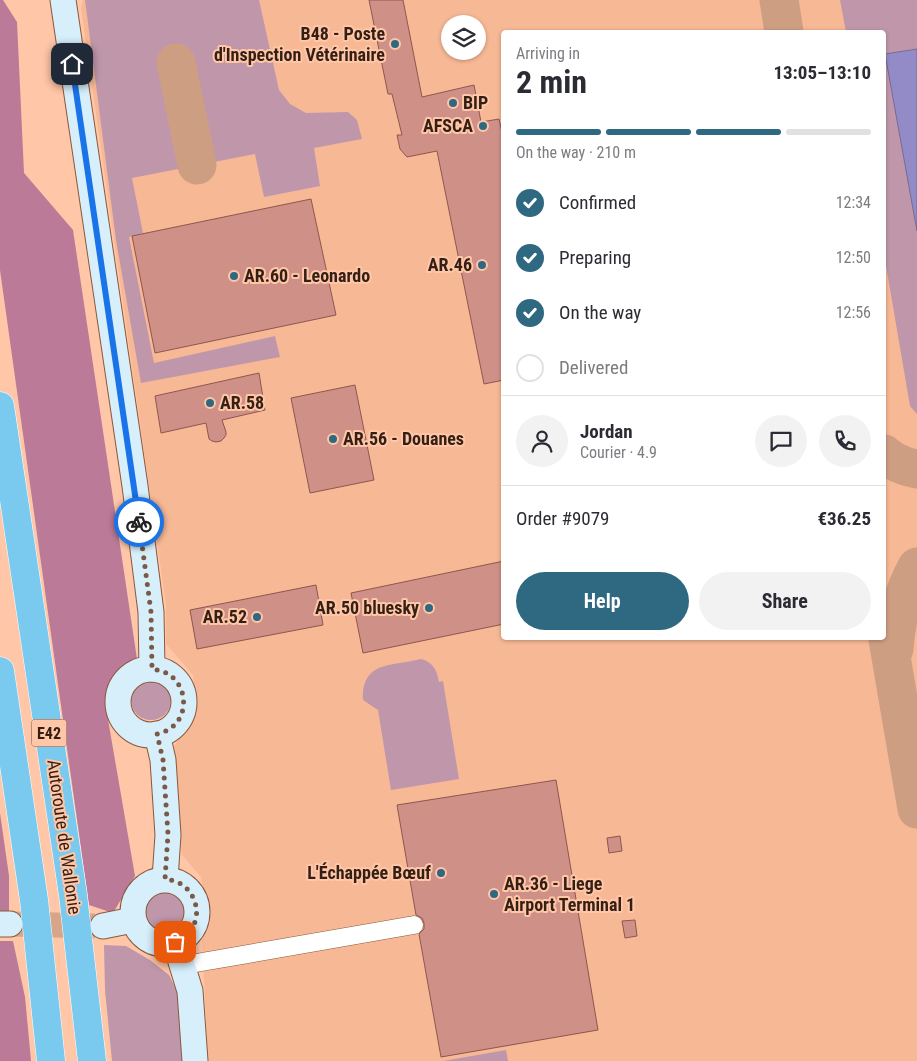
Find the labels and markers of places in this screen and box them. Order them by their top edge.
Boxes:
place label: B48 - Poste d'Inspection Vétérinaire [214,23,385,65]
marker: B48 - Poste d'Inspection Vétérinaire [389,38,401,50]
pin [51,43,93,85]
place label: BIP [463,92,488,113]
marker: BIP [447,97,459,109]
place label: AFSCA [423,115,473,136]
marker: AFSCA [477,120,489,132]
place label: AR.46 [428,254,472,275]
marker: AR.46 [476,259,488,271]
place label: AR.60 - Leonardo [244,265,370,286]
marker: AR.60 - Leonardo [228,270,240,282]
place label: AR.58 [220,392,264,413]
marker: AR.58 [204,397,216,409]
place label: AR.56 - Douanes [343,428,464,449]
marker: AR.56 - Douanes [327,433,339,445]
place label: AR.50 bluesky [315,597,419,618]
marker: AR.50 bluesky [423,602,435,614]
place label: AR.52 [203,606,247,627]
marker: AR.52 [251,611,263,623]
place label: L'Échappée Bœuf [307,862,431,883]
marker: L'Échappée Bœuf [435,867,447,879]
place label: AR.36 - Liege Airport Terminal 1 [504,873,635,915]
marker: AR.36 - Liege Airport Terminal 1 [488,888,500,900]
pin [154,921,196,963]

